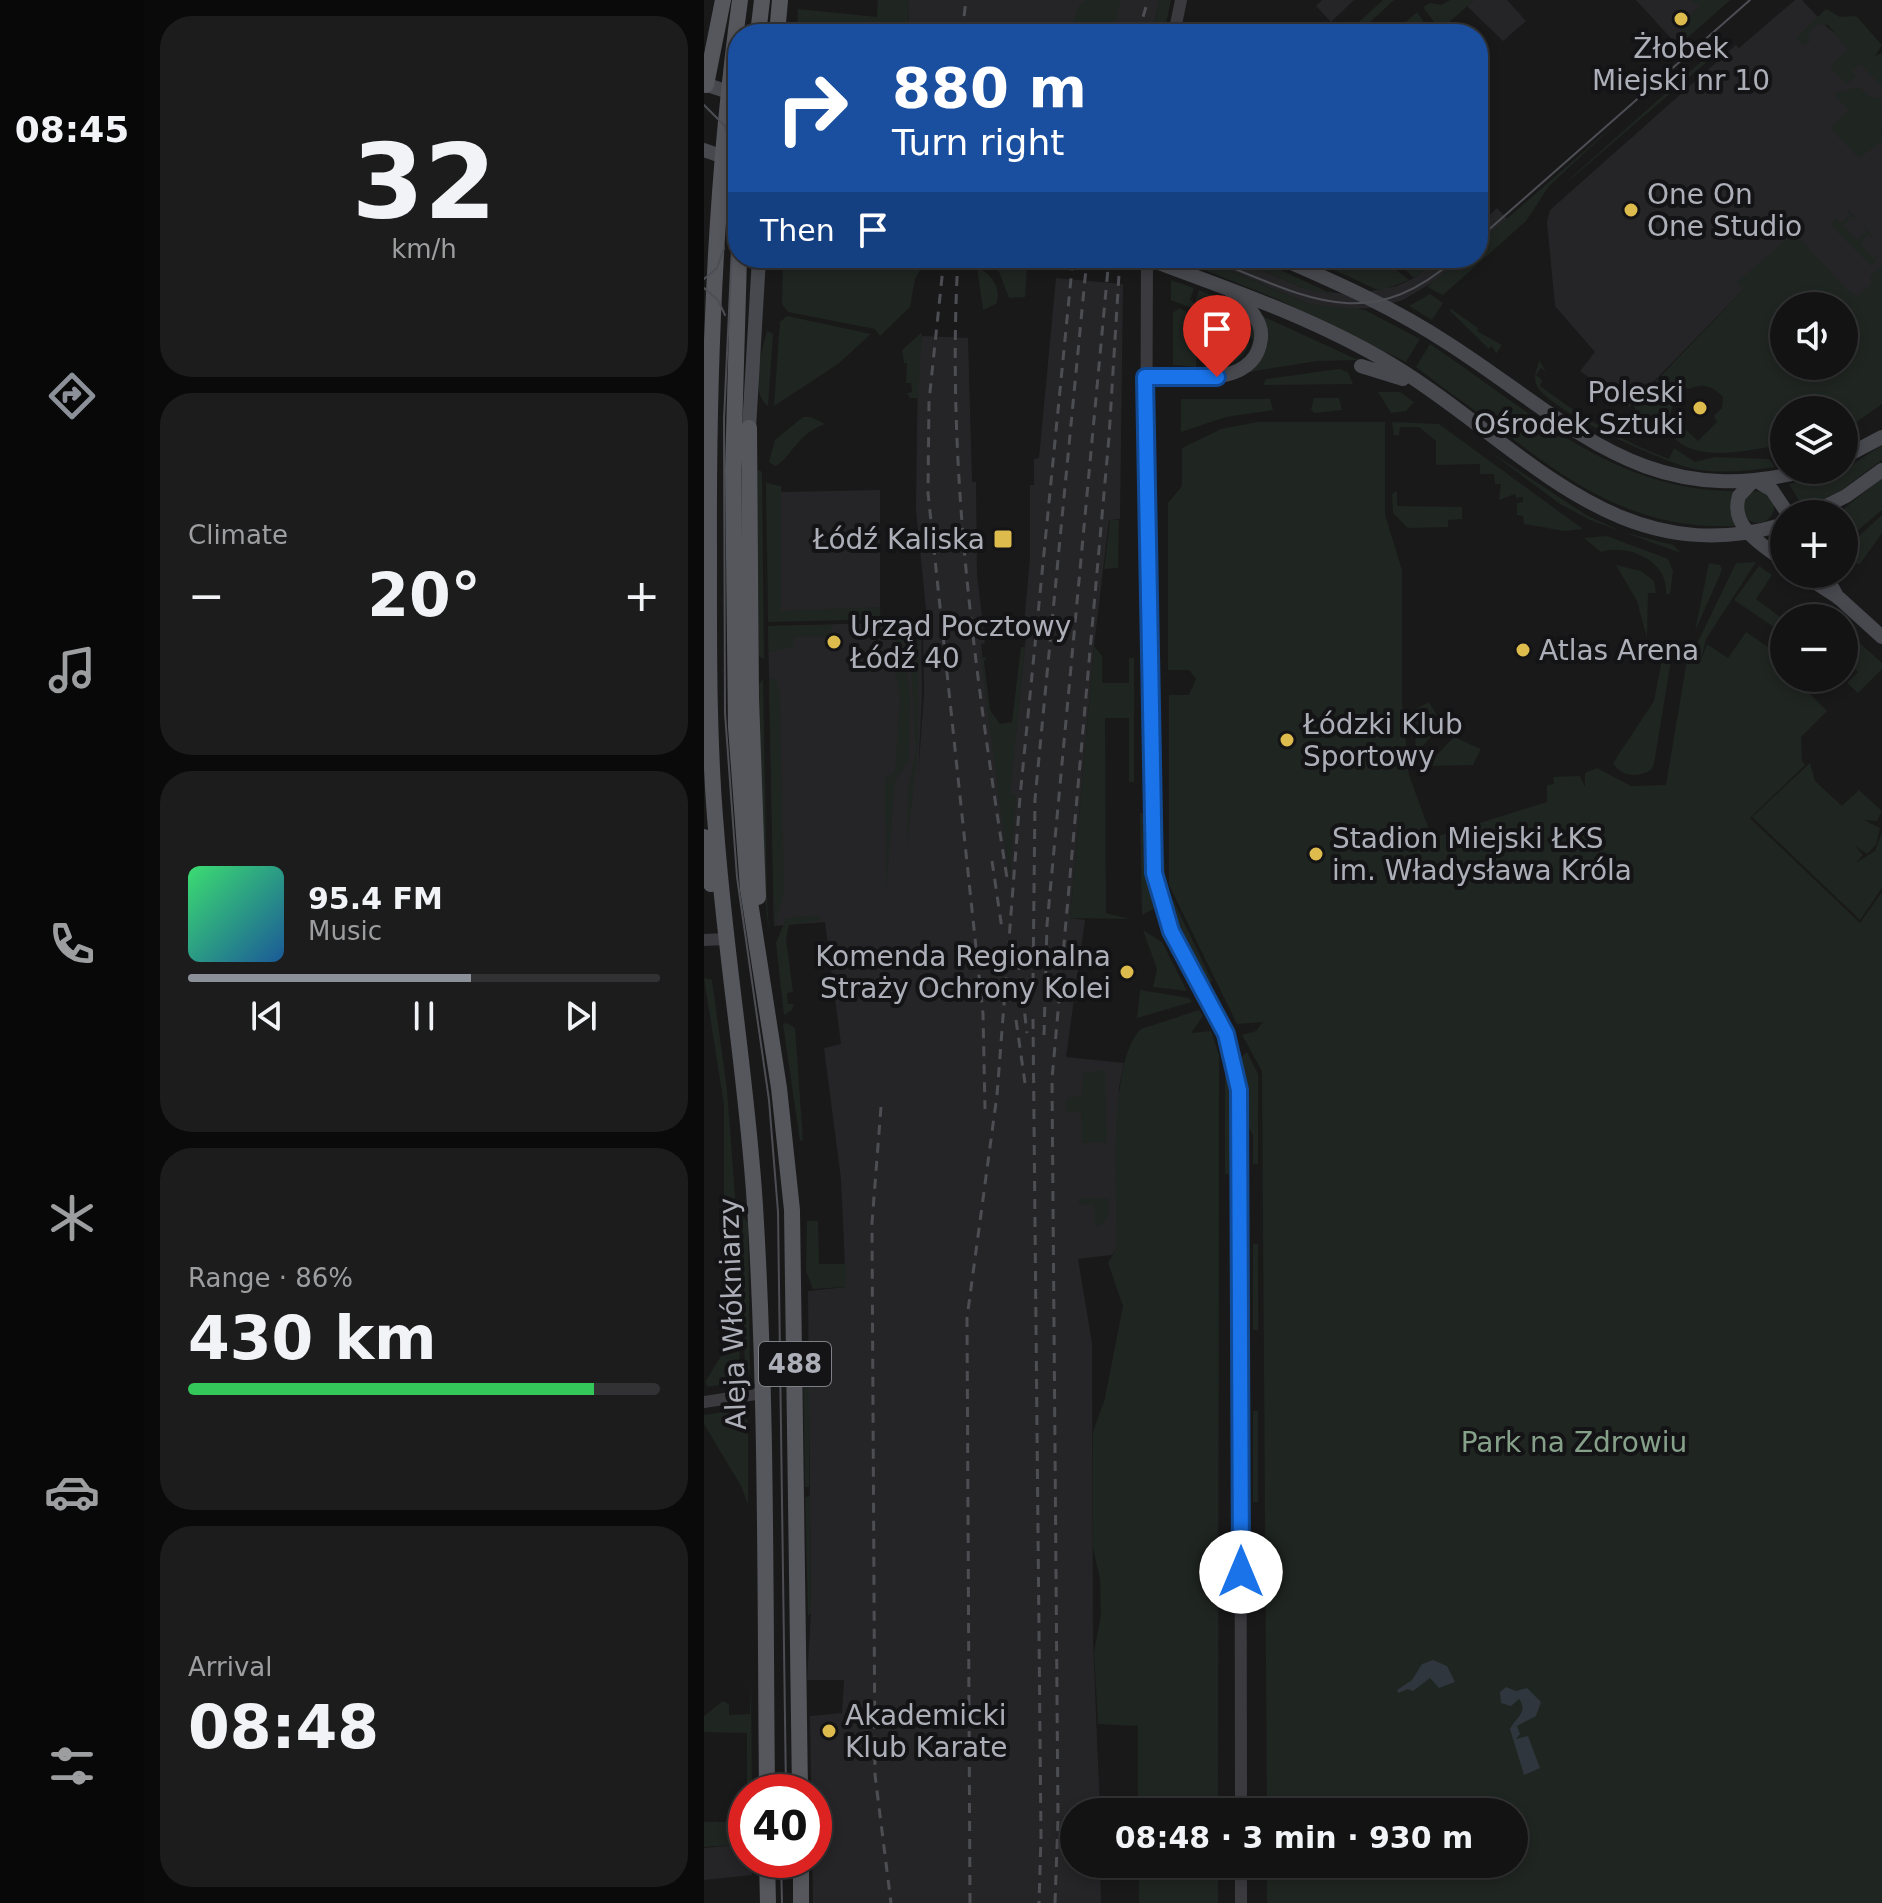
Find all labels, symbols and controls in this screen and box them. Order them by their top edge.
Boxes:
marker: Żłobek Miejski nr 10 [1672,10,1690,28]
place label: Żłobek Miejski nr 10 [1592,32,1770,97]
text: 880 m [892,55,1087,120]
icon: right [760,56,864,160]
text: 08:45 [15,109,129,150]
text: 32 [352,121,496,243]
text: Turn right [892,122,1064,163]
place label: One On One Studio [1647,178,1802,243]
marker: One On One Studio [1622,201,1640,219]
icon: arrive [851,208,895,252]
text: Then [760,213,835,248]
text: km/h [391,234,457,264]
map controls [1770,292,1858,692]
button: sound [1770,292,1858,380]
pin [1183,295,1251,377]
icon: arrive [1195,307,1239,351]
icon: directions [44,368,100,424]
place label: Poleski Ośrodek Sztuki [1474,376,1684,441]
button: layers [1770,396,1858,484]
marker: Poleski Ośrodek Sztuki [1691,399,1709,417]
button: + [1770,500,1858,588]
text: Climate [188,520,288,550]
place label: Łódź Kaliska [812,523,985,556]
marker: Łódź Kaliska [992,528,1014,550]
text: 20° [367,560,481,630]
text: − [188,570,225,621]
text: + [623,570,660,621]
button: − [1770,604,1858,692]
place label: Urząd Pocztowy Łódź 40 [849,610,1071,675]
marker: Urząd Pocztowy Łódź 40 [825,633,843,651]
place label: Atlas Arena [1539,634,1699,667]
marker: Atlas Arena [1514,641,1532,659]
icon: music [44,642,100,698]
place label: Łódzki Klub Sportowy [1302,708,1463,773]
marker: Łódzki Klub Sportowy [1278,731,1296,749]
place label: Stadion Miejski ŁKS im. Władysława Króla [1332,822,1632,887]
marker: Stadion Miejski ŁKS im. Władysława Króla [1307,845,1325,863]
text: 95.4 FM [308,881,443,916]
icon: phone [44,916,100,972]
text: Music [308,916,382,946]
place label: Komenda Regionalna Straży Ochrony Kolei [815,940,1111,1005]
marker: Komenda Regionalna Straży Ochrony Kolei [1118,963,1136,981]
icon: previous [245,994,289,1038]
icon: pause [402,994,446,1038]
icon: next [559,994,603,1038]
icon: climate [44,1190,100,1246]
street label: Aleja Włókniarzy [712,1197,753,1431]
text: Range · 86% [188,1263,353,1293]
text: 430 km [188,1303,437,1373]
road number: 488 [759,1342,831,1386]
park label: Park na Zdrowiu [1461,1426,1687,1459]
icon: car [44,1464,100,1520]
position arrow [1199,1530,1283,1614]
text: Arrival [188,1652,272,1682]
text: 08:48 [188,1692,379,1762]
place label: Akademicki Klub Karate [845,1699,1007,1764]
marker: Akademicki Klub Karate [820,1722,838,1740]
icon: filters [44,1738,100,1794]
speed limit sign: 40 [728,1774,832,1878]
text: 08:48 · 3 min · 930 m [1115,1820,1473,1855]

